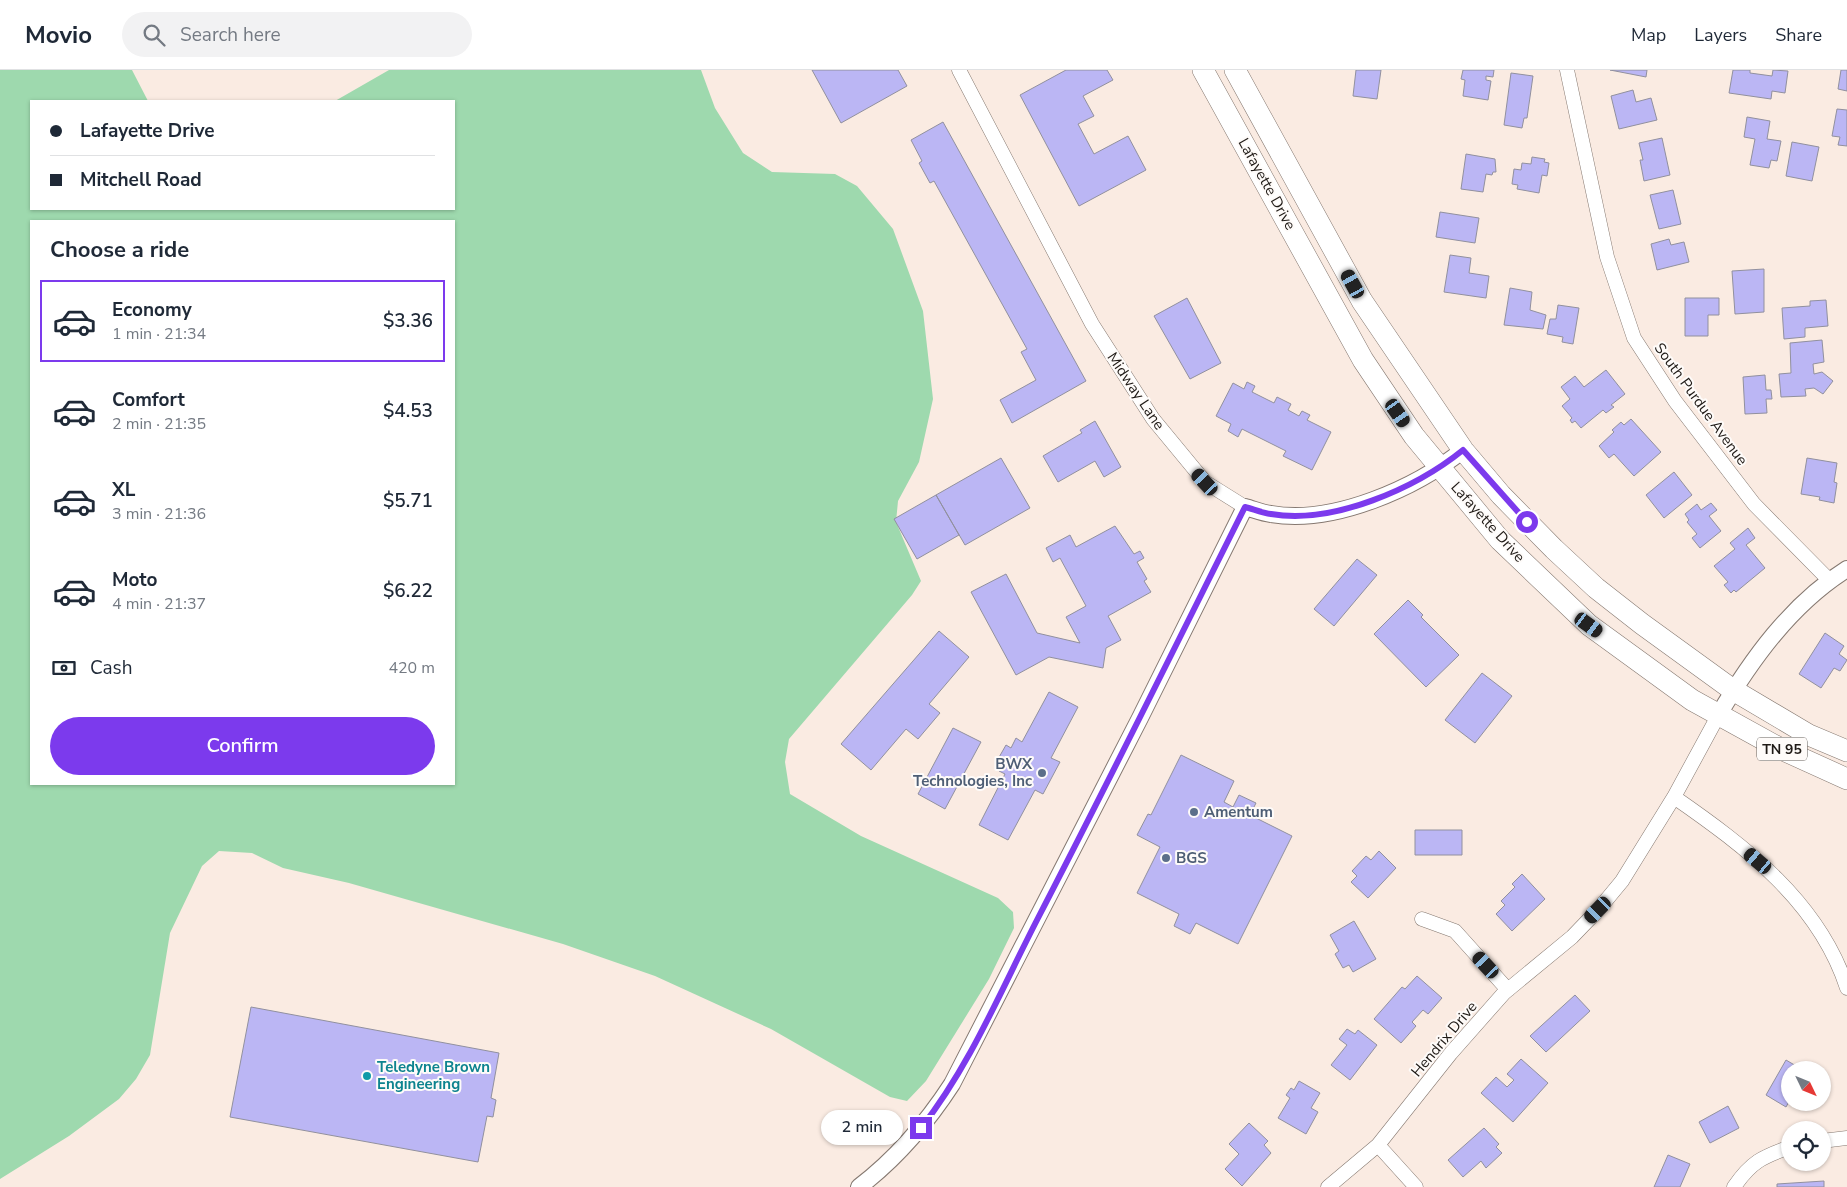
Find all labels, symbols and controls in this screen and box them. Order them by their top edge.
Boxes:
search box [122,12,472,57]
text: Movio [25,19,92,51]
icon: search [140,21,168,49]
text: Search here [180,22,281,48]
text: Map [1631,23,1666,47]
text: Layers [1694,23,1747,47]
text: Share [1775,23,1822,47]
text: Lafayette Drive [80,118,215,144]
street label: Lafayette Drive [1234,134,1301,234]
text: Mitchell Road [80,167,202,193]
text: Choose a ride [50,235,189,265]
car [1339,267,1366,301]
text: Economy [112,297,192,323]
icon: car [52,299,97,344]
text: $3.36 [383,308,433,334]
text: 1 min · 21:34 [112,323,206,345]
street label: South Purdue Avenue [1650,339,1752,469]
street label: Midway Lane [1103,348,1169,434]
text: Comfort [112,387,185,413]
icon: car [52,389,97,434]
car [1383,396,1412,430]
text: $4.53 [383,398,433,424]
text: 2 min · 21:35 [112,413,206,435]
car [1189,466,1220,498]
text: XL [112,477,135,503]
street label: Lafayette Drive [1446,477,1530,567]
icon: car [52,479,97,524]
text: $5.71 [383,488,433,514]
text: 3 min · 21:36 [112,503,206,525]
route start [1516,511,1538,533]
text: Moto [112,567,158,593]
icon: car [52,569,97,614]
text: $6.22 [383,578,433,604]
text: 4 min · 21:37 [112,593,206,615]
car [1572,610,1605,640]
icon: cash [50,654,78,682]
text: Cash [90,655,132,681]
text: 420 m [388,657,435,679]
button: Confirm [50,717,435,775]
road number: TN 95 [1757,738,1807,761]
place label: BWX Technologies, Inc [913,754,1033,791]
marker: BWX Technologies, Inc [1036,767,1048,779]
place label: Amentum [1204,802,1273,822]
marker: Amentum [1188,806,1200,818]
car [1741,846,1774,876]
place label: BGS [1176,848,1207,868]
marker: BGS [1160,852,1172,864]
car [1582,894,1613,926]
car [1470,949,1501,981]
street label: Hendrix Drive [1407,997,1481,1081]
place label: Teledyne Brown Engineering [377,1057,490,1094]
north arrow [1781,1061,1831,1111]
map controls [1781,1061,1831,1171]
marker: Teledyne Brown Engineering [361,1070,373,1082]
callout: 2 min [821,1110,904,1146]
text: 2 min [842,1116,882,1138]
route end [910,1117,932,1139]
button: locate [1781,1121,1831,1171]

